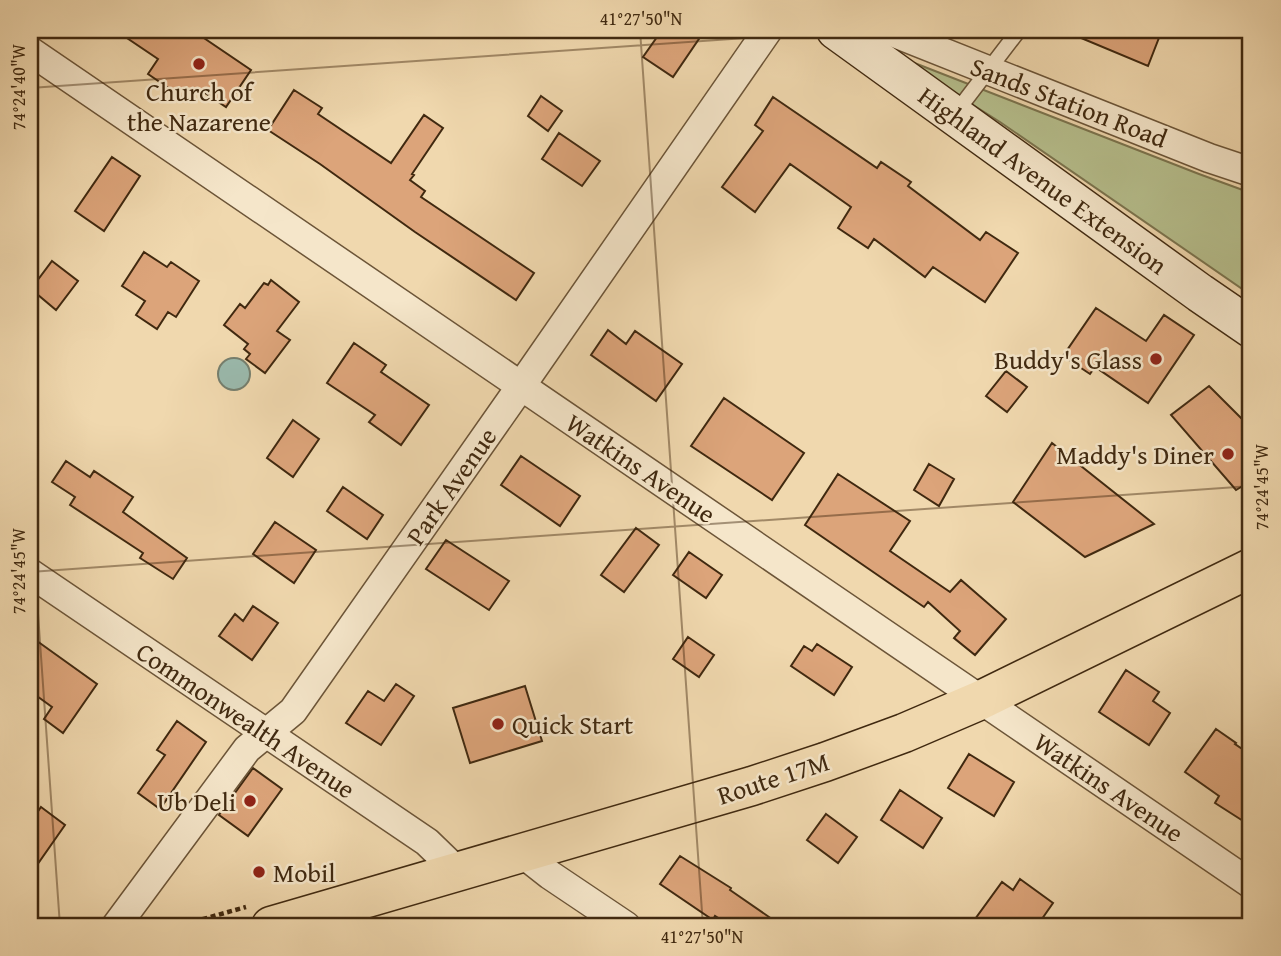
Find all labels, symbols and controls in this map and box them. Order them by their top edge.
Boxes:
text: 41°27'50"N [600,5,683,32]
text: 74°24'40"W [5,43,32,130]
street label: Sands Station Road [965,46,1173,158]
marker: Church of the Nazarene [191,56,207,72]
place label: Church of the Nazarene [127,72,271,141]
street label: Highland Avenue Extension [910,76,1176,284]
place label: Buddy's Glass [994,340,1142,379]
marker: Buddy's Glass [1148,351,1164,367]
street label: Watkins Avenue [558,403,724,533]
street label: Park Avenue [396,419,506,553]
place label: Maddy's Diner [1056,435,1214,474]
text: 74°24'45"W [1248,443,1275,530]
marker: Maddy's Diner [1220,446,1236,462]
text: 74°24'45"W [5,527,32,614]
street label: Commonwealth Avenue [129,632,363,808]
place label: Quick Start [512,705,633,744]
marker: Quick Start [490,716,506,732]
street label: Watkins Avenue [1026,722,1192,852]
street label: Route 17M [712,742,834,814]
place label: Ub Deli [157,782,236,821]
marker: Ub Deli [242,793,258,809]
place label: Mobil [273,853,336,892]
marker: Mobil [251,864,267,880]
text: 41°27'50"N [661,923,744,950]

